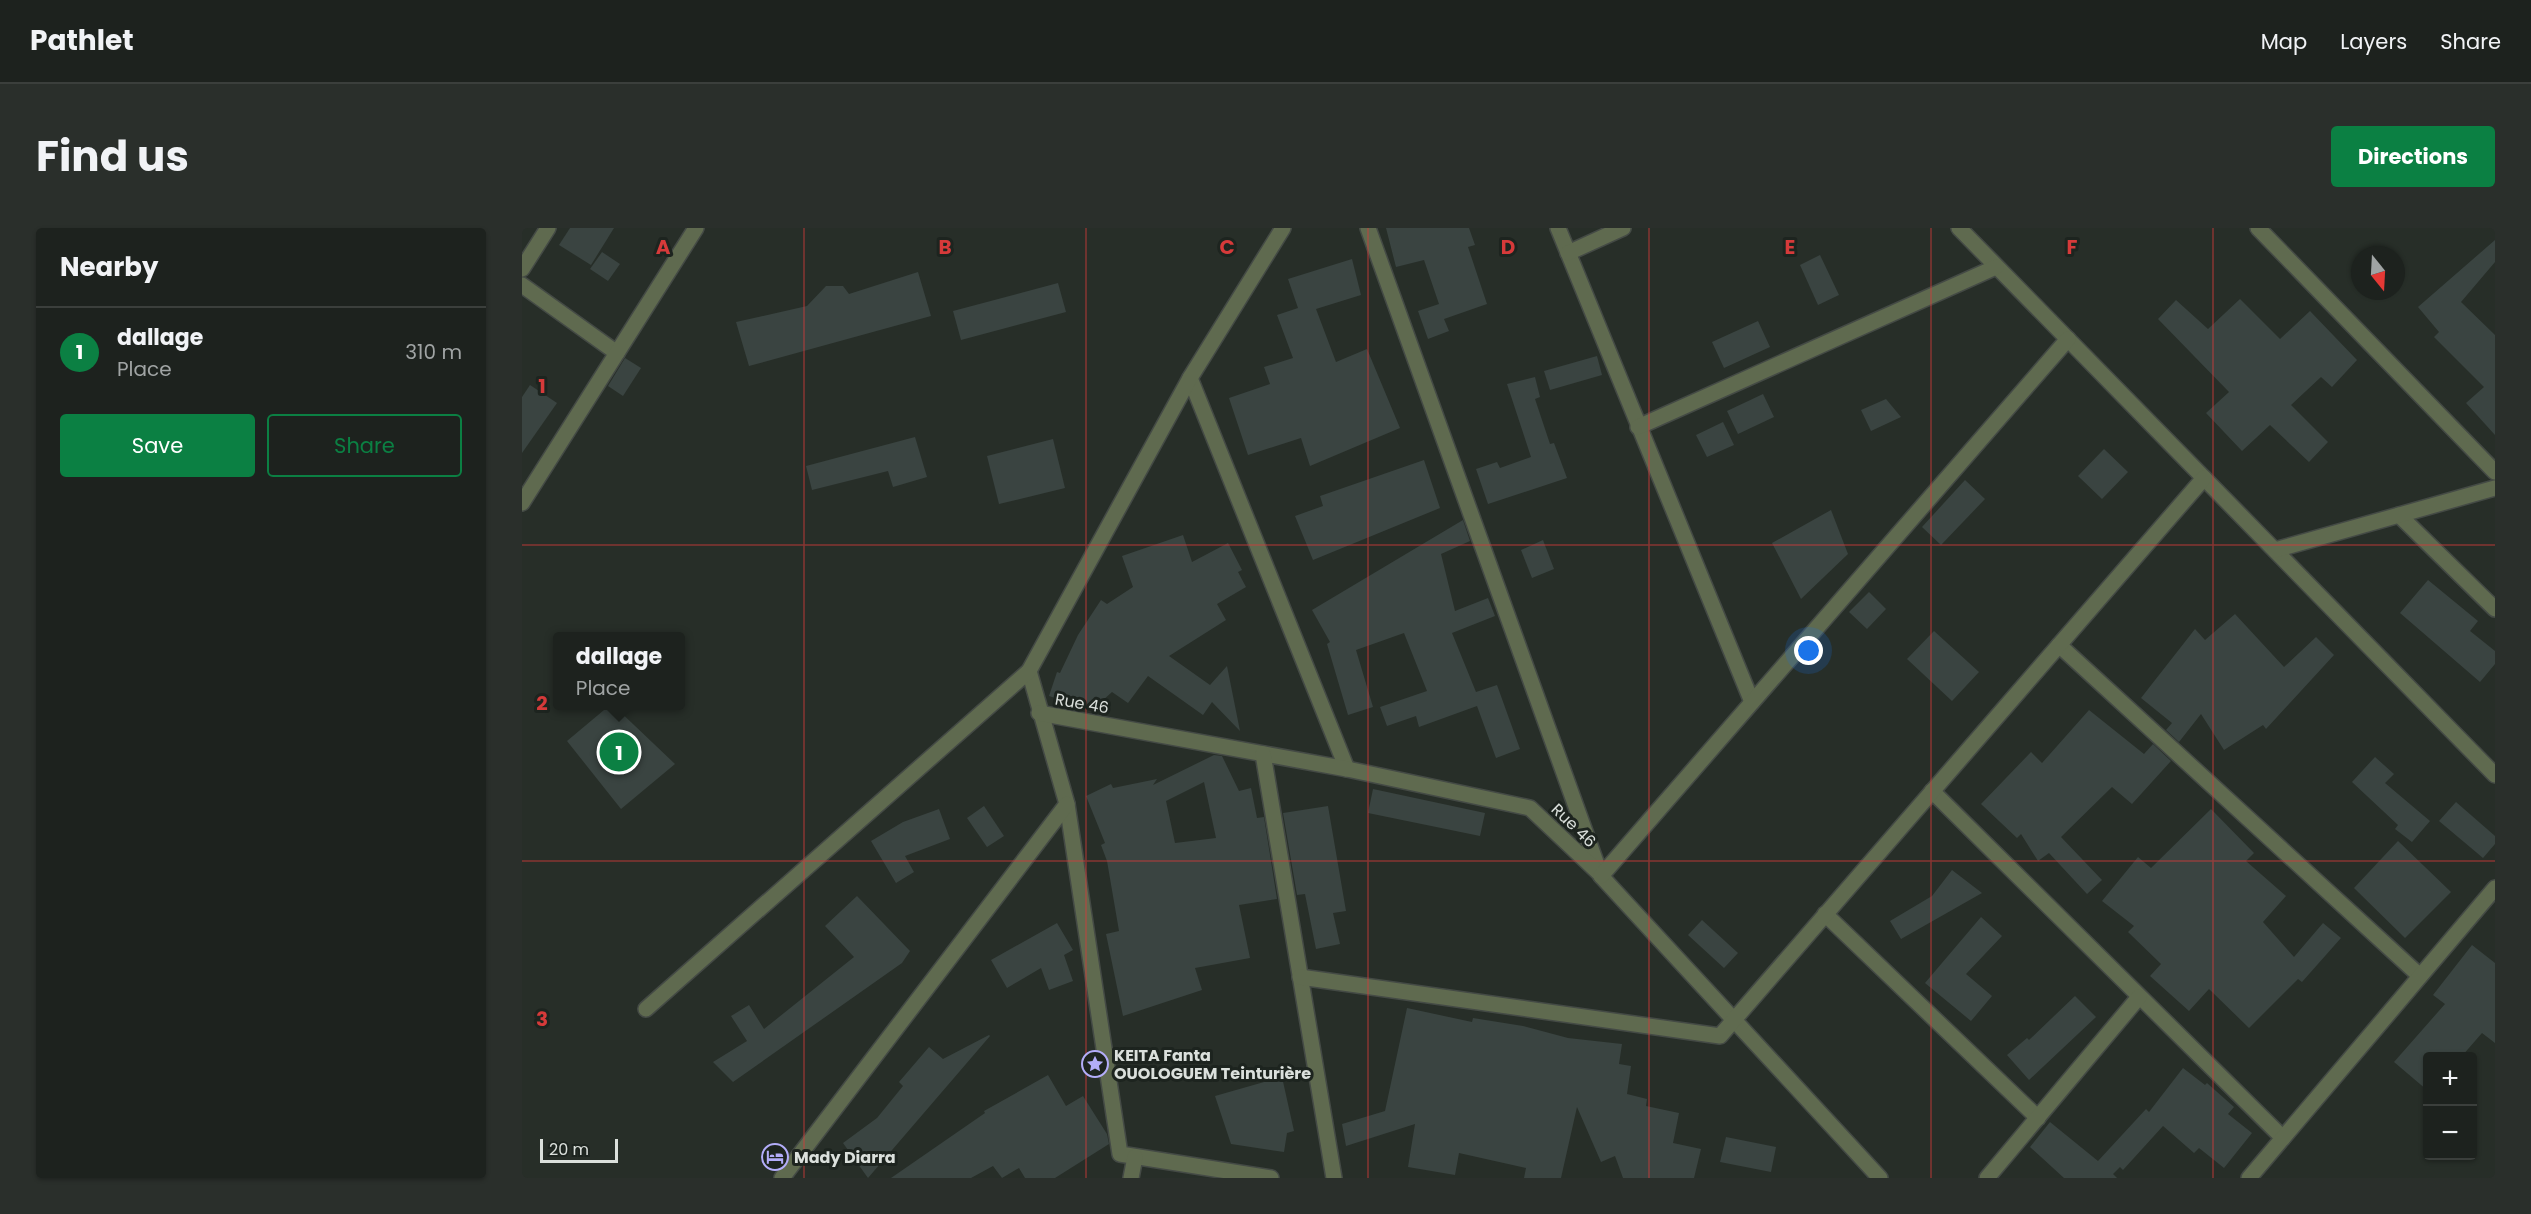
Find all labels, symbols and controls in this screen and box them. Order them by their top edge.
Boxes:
text: Pathlet [30,21,134,60]
text: Map [2261,27,2307,56]
text: Layers [2340,27,2407,56]
text: Share [2440,27,2501,56]
button: Directions [2331,126,2495,187]
text: Find us [36,127,189,186]
text: A [656,233,671,261]
text: B [938,233,952,261]
text: C [1219,233,1235,261]
text: D [1501,233,1515,261]
text: E [1785,233,1795,261]
text: F [2067,233,2078,261]
north arrow [2351,246,2405,300]
text: Nearby [60,249,158,285]
text: dallage [117,322,203,353]
text: 1 [76,338,83,366]
text: 310 m [405,338,462,366]
text: Place [117,355,172,383]
text: 1 [538,372,546,400]
button: Save [60,414,255,477]
button: Share [267,414,462,477]
popup [553,632,685,710]
your location [1794,636,1823,665]
text: dallage [576,641,662,672]
text: Place [576,674,630,702]
street label: Rue 46 [1053,687,1111,720]
text: 2 [536,689,548,717]
pin: 1 [600,730,638,774]
street label: Rue 46 [1546,798,1601,853]
text: 3 [536,1005,548,1033]
place label: KEITA Fanta OUOLOGUEM Teinturière [1114,1044,1311,1085]
place icon: KEITA Fanta OUOLOGUEM Teinturière [1080,1049,1110,1079]
map controls [2423,1052,2477,1160]
button: + [2423,1052,2477,1106]
button: − [2423,1106,2477,1160]
scale bar [540,1136,618,1164]
text: 20 m [549,1138,589,1161]
hotel icon: Mady Diarra [760,1142,790,1172]
place label: Mady Diarra [794,1146,896,1169]

